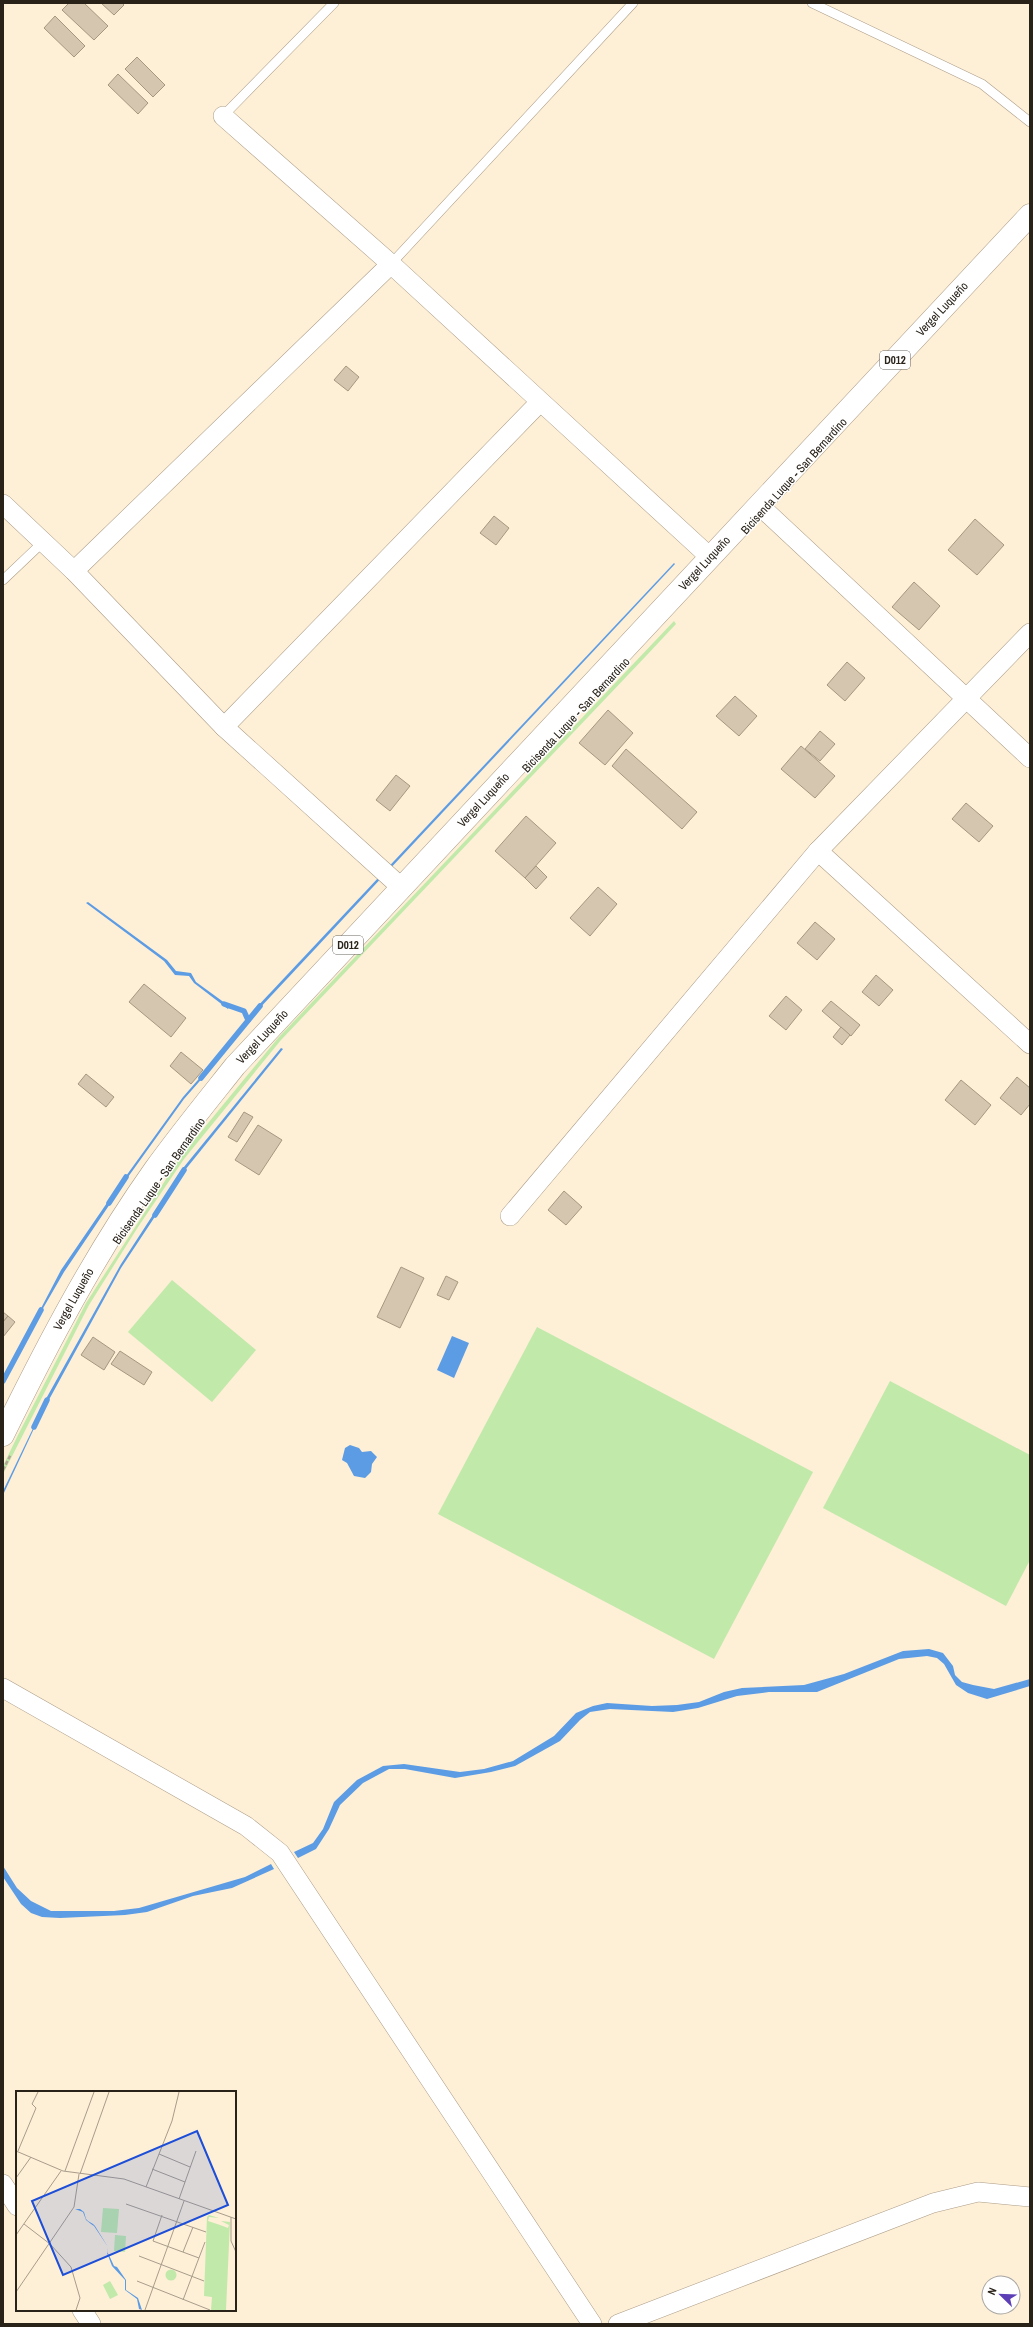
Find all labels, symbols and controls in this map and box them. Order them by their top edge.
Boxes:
street label: Vergel Luqueño [913,278,972,340]
road number: D012 [880,351,910,369]
street label: Bicisenda Luque - San Bernardino [737,414,851,538]
street label: Vergel Luqueño [675,533,734,594]
street label: Bicisenda Luque - San Bernardino [518,654,634,776]
street label: Vergel Luqueño [454,769,513,831]
road number: D012 [333,936,363,954]
street label: Vergel Luqueño [233,1006,292,1068]
street label: Bicisenda Luque - San Bernardino [109,1114,209,1248]
street label: Vergel Luqueño [50,1265,98,1333]
inset map [16,2091,236,2311]
north arrow [981,2275,1021,2315]
text: N [984,2285,1000,2297]

